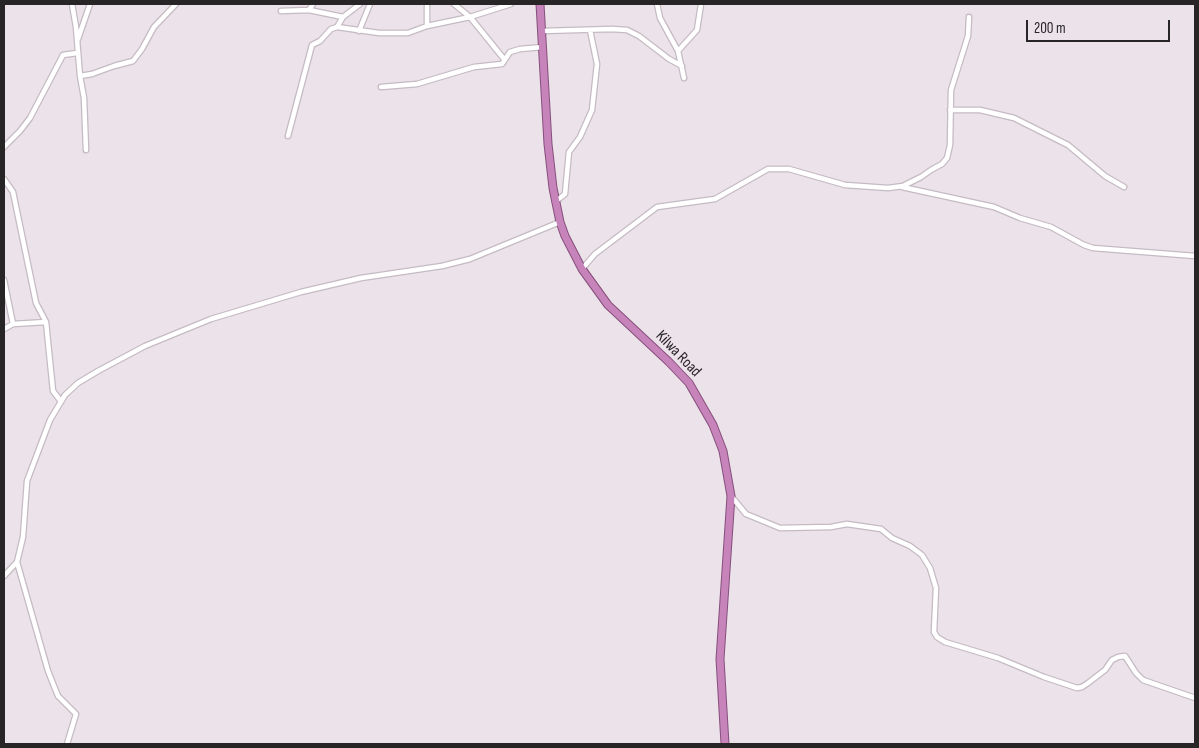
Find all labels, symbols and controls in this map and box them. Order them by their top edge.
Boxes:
scale bar [1029,10,1173,42]
text: 200 m [1034,19,1066,38]
street label: Kilwa Road [651,327,705,381]

